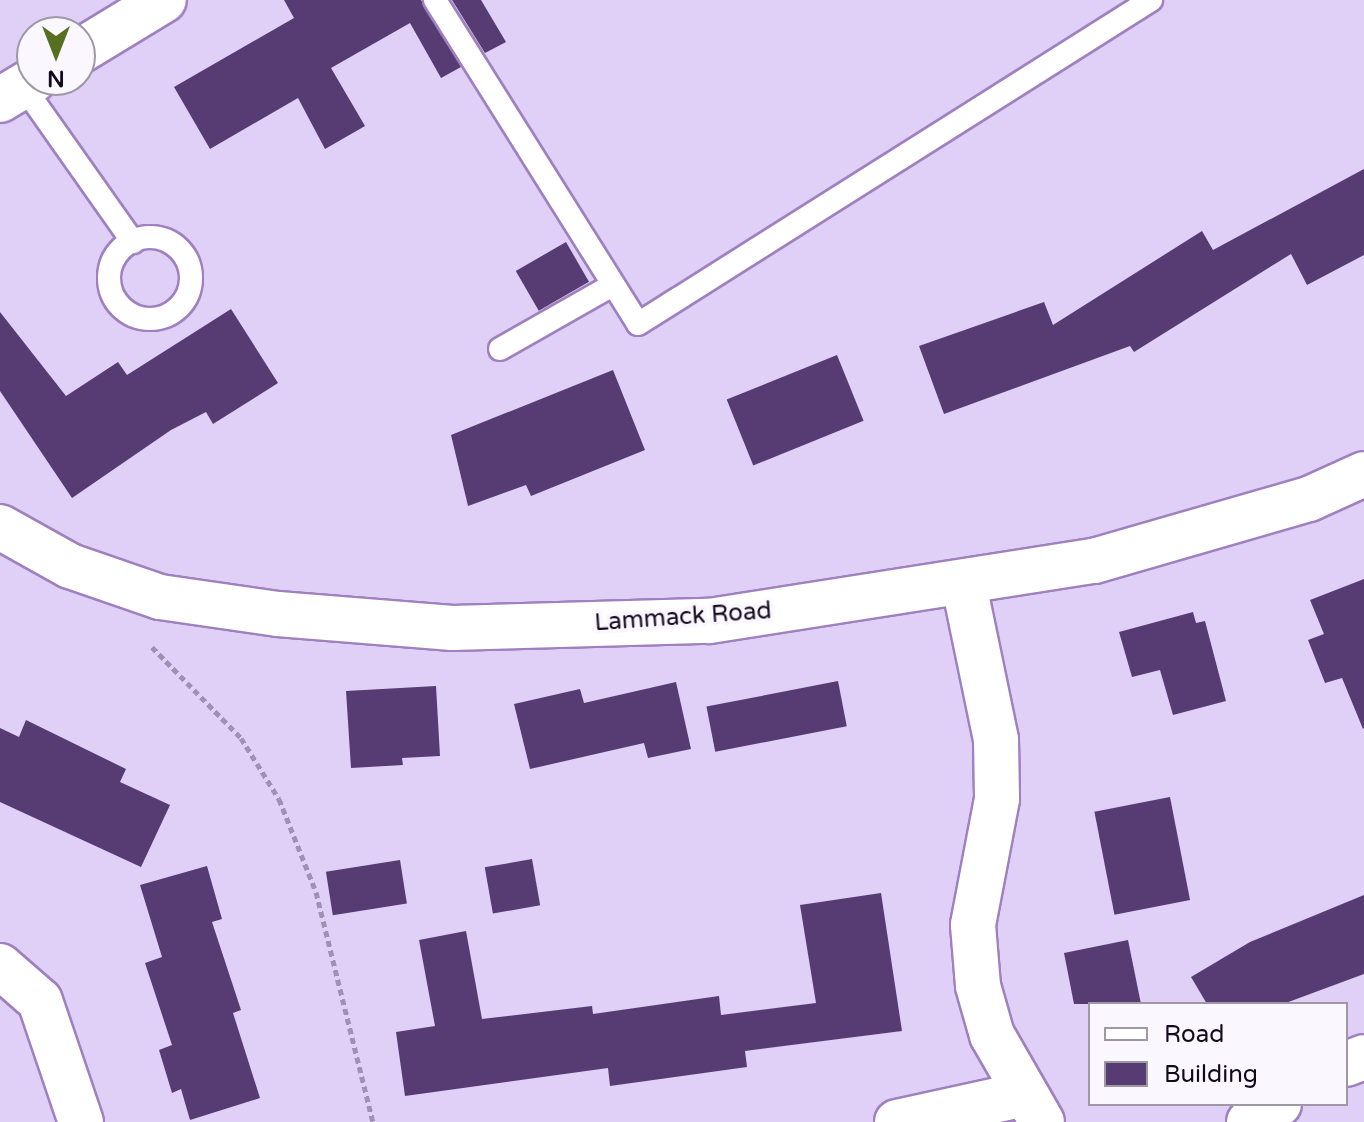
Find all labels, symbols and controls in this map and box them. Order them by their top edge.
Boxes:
north arrow [16,16,96,96]
text: N [47,65,65,91]
street label: Lammack Road [594,596,772,638]
legend [1088,1002,1348,1106]
text: Road [1164,1020,1224,1049]
text: Building [1164,1060,1258,1089]

